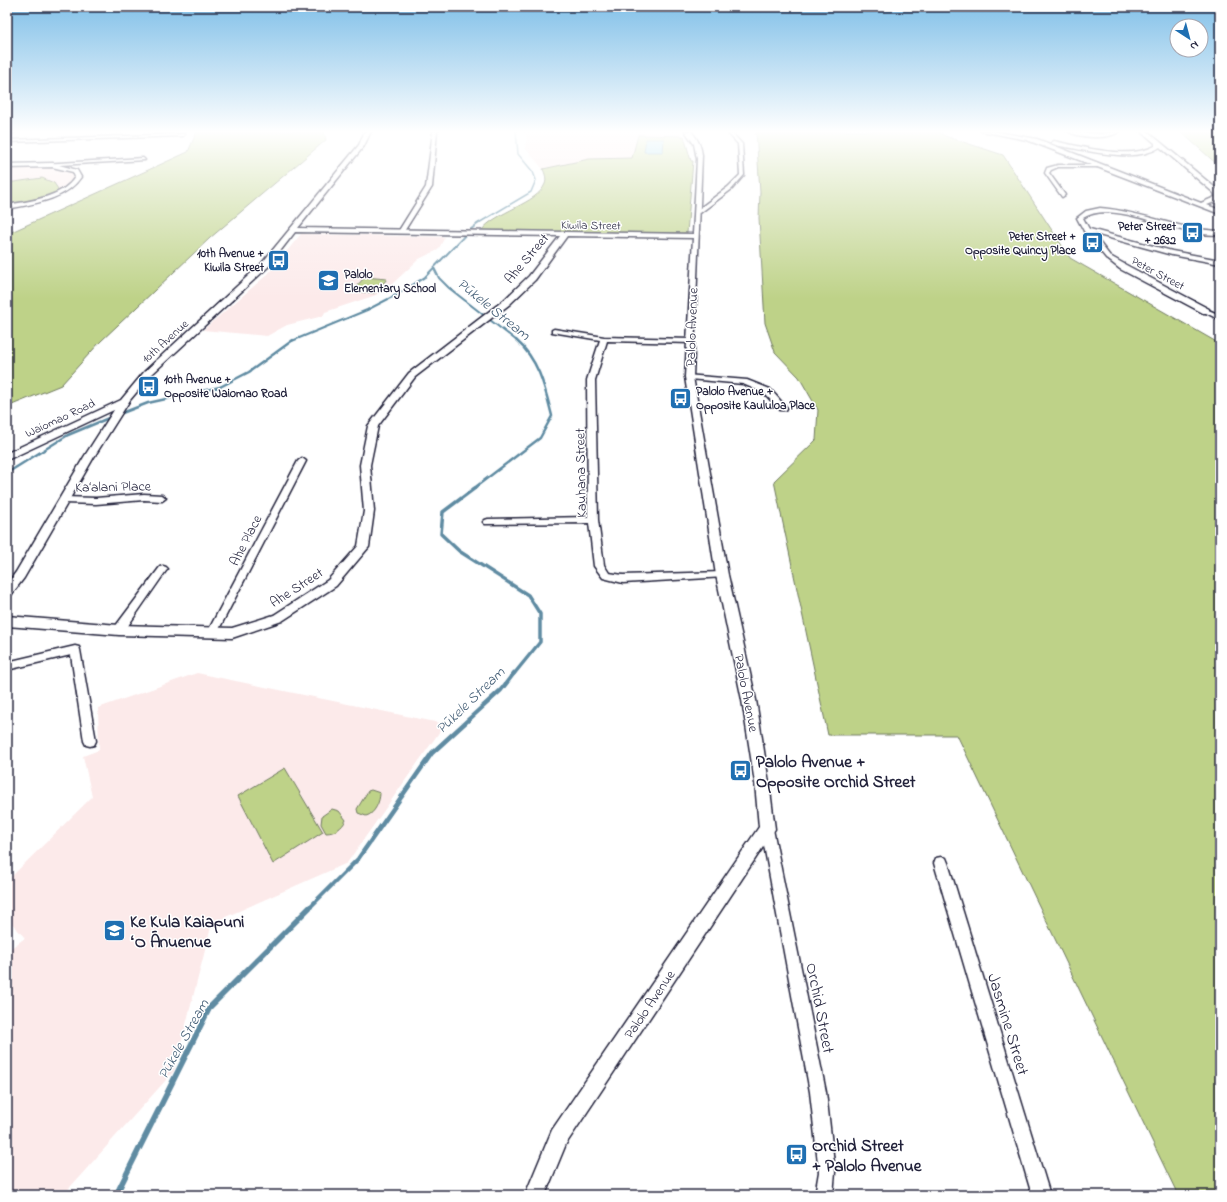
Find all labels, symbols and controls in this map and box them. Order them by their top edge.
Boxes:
north arrow [1169,18,1209,58]
text: N [1187,37,1202,54]
street label: Kiwila Street [561,216,621,236]
place label: Peter Street + 2632 [1117,218,1177,250]
bus stop icon: Peter Street + 2632 [1179,220,1205,246]
place label: Peter Street + Opposite Quincy Place [965,228,1077,262]
street label: Ahe Street [500,229,555,289]
bus stop icon: Peter Street + Opposite Quincy Place [1079,230,1105,256]
place label: 10th Avenue + Kiwila Street [197,245,265,277]
bus stop icon: 10th Avenue + Kiwila Street [266,247,292,273]
street label: Peter Street [1128,252,1187,295]
place label: Palolo Elementary School [343,266,436,300]
school or university icon: Palolo Elementary School [315,268,341,294]
water label: Pūkele Stream [452,273,535,346]
street label: Palolo Avenue [681,286,704,367]
street label: 10th Avenue [138,315,194,368]
place label: 10th Avenue + Opposite Waiomao Road [164,371,287,403]
bus stop icon: 10th Avenue + Opposite Waiomao Road [135,373,161,399]
place label: Palolo Avenue + Opposite Kaululoa Place [695,383,816,415]
bus stop icon: Palolo Avenue + Opposite Kaululoa Place [668,385,694,411]
street label: Waiomao Road [22,395,99,443]
street label: Kauhana Street [570,428,593,518]
street label: Ka‘alani Place [75,476,152,499]
street label: Ahe Place [225,511,268,570]
street label: Ahe Street [266,563,328,613]
street label: Palolo Avenue [728,652,764,735]
water label: Pūkele Stream [431,662,510,739]
place label: Palolo Avenue + Opposite Orchid Street [756,750,916,795]
bus stop icon: Palolo Avenue + Opposite Orchid Street [728,758,754,784]
place label: Ke Kula Kaiapuni ʻO Ānuenue [130,910,244,955]
school or university icon: Ke Kula Kaiapuni ʻO Ānuenue [101,918,127,944]
street label: Orchid Street [799,961,841,1056]
street label: Palolo Avenue [619,966,681,1043]
street label: Jasmine Street [980,970,1035,1079]
water label: Pūkele Stream [153,995,215,1083]
place label: Orchid Street + Palolo Avenue [812,1134,923,1179]
bus stop icon: Orchid Street + Palolo Avenue [784,1142,810,1168]

